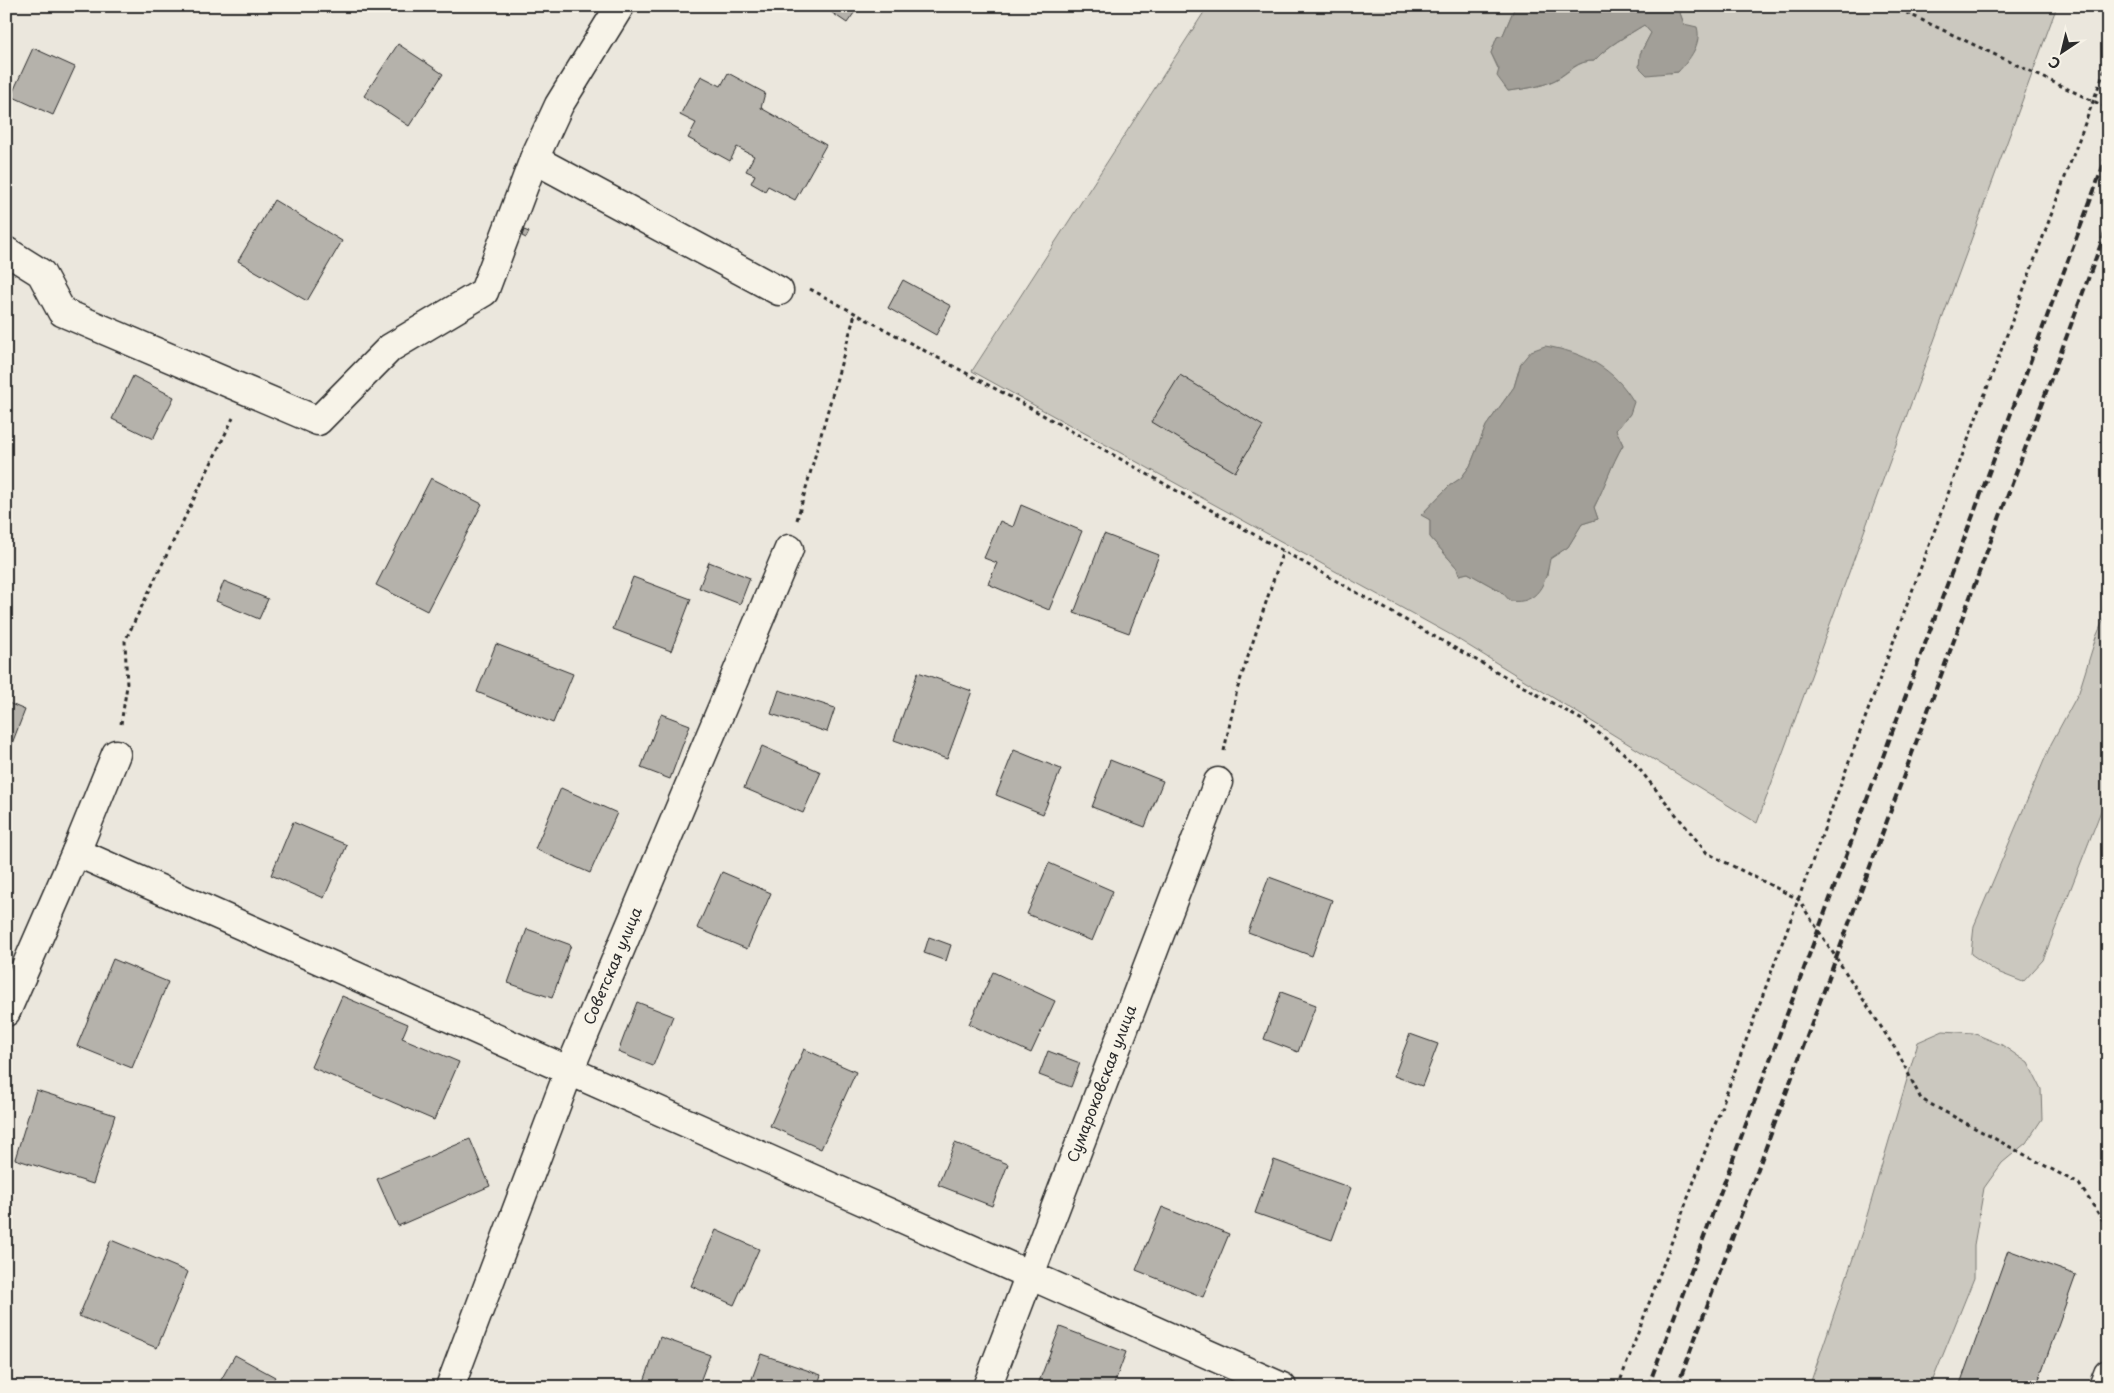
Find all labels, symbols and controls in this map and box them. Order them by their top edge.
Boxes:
north arrow [2036,28,2086,78]
text: С [2044,51,2065,75]
street label: Советская улица [576,902,647,1028]
street label: Сумароковская улица [1060,1001,1141,1166]

